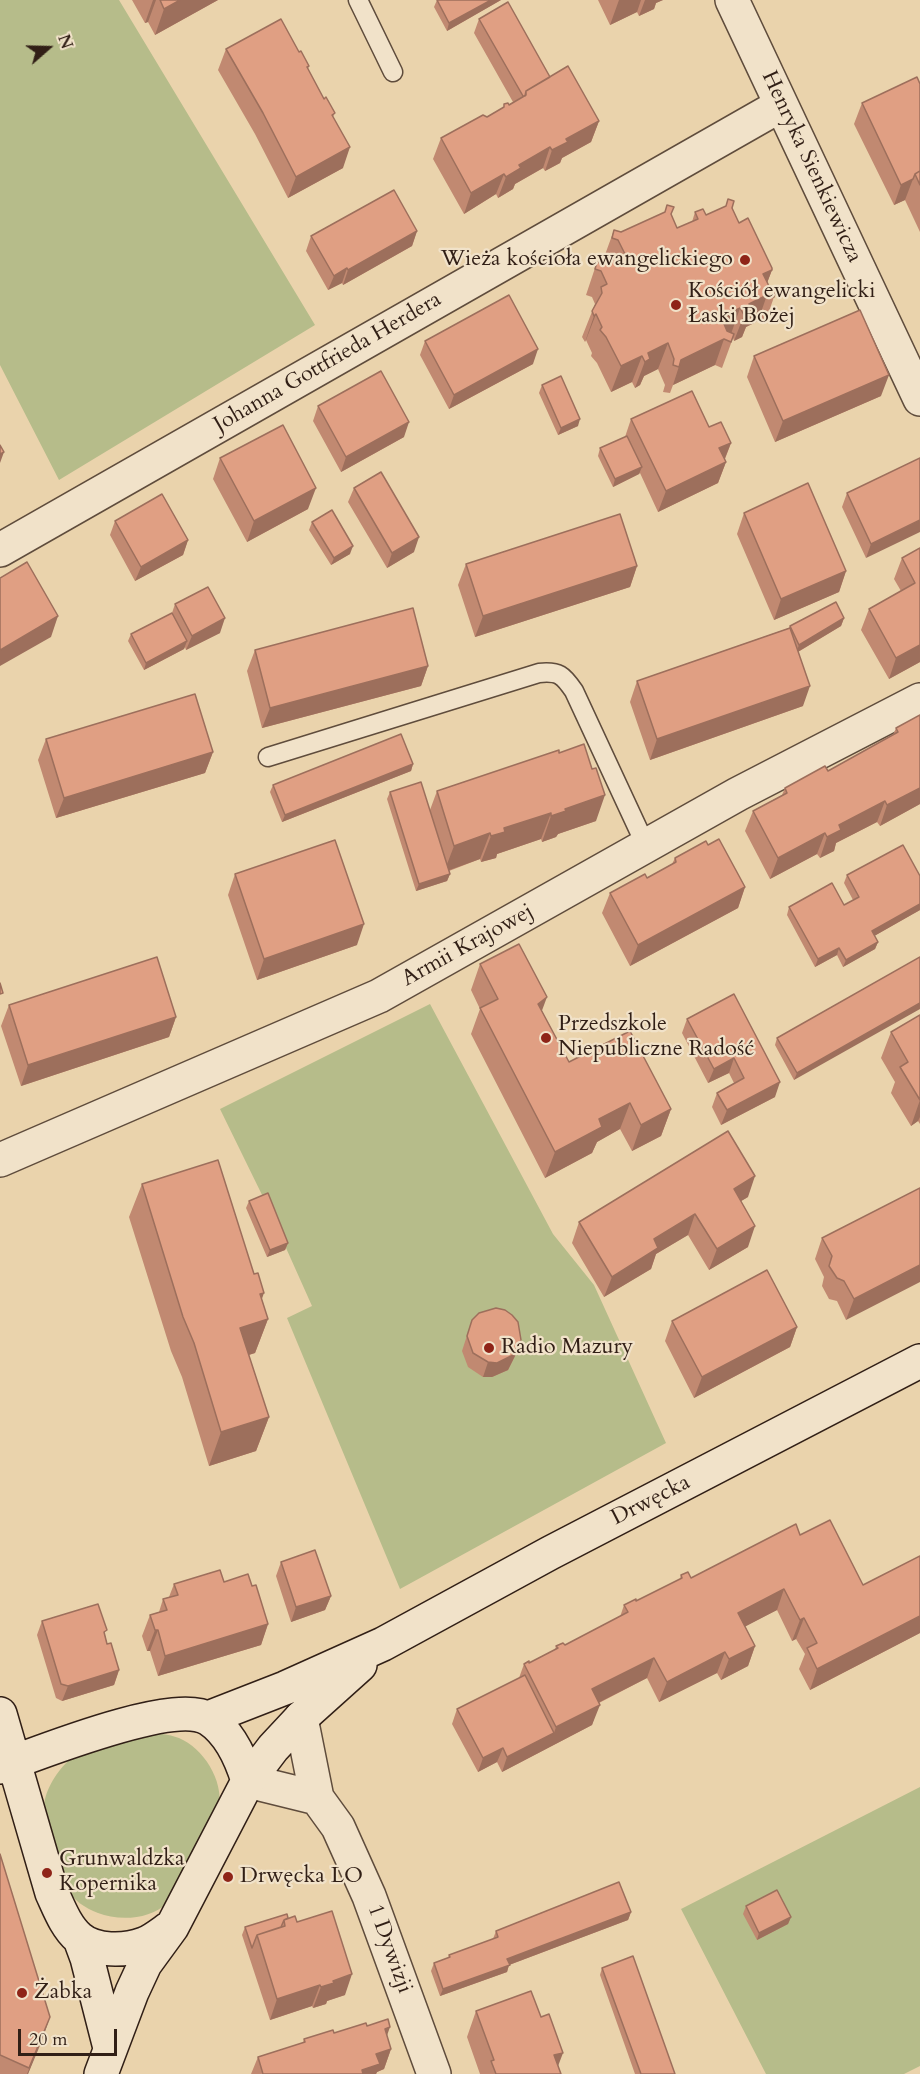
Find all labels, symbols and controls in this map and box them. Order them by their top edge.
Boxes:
north arrow [18,18,78,78]
text: N [52,32,78,52]
street label: Henryka Sienkiewicza [755,67,867,267]
place label: Wieża kościoła ewangelickiego [441,247,733,273]
marker: Wieża kościoła ewangelickiego [738,253,752,267]
place label: Kościół ewangelicki Łaski Bożej [688,279,875,330]
street label: Johanna Gottfrieda Herdera [210,287,446,439]
marker: Kościół ewangelicki Łaski Bożej [669,298,683,312]
street label: Armii Krajowej [398,899,538,993]
place label: Przedszkole Niepubliczne Radość [558,1012,754,1064]
marker: Przedszkole Niepubliczne Radość [539,1031,553,1045]
place label: Radio Mazury [501,1335,633,1361]
marker: Radio Mazury [482,1341,496,1355]
street label: Drwęcka [607,1470,695,1532]
place label: Grunwaldzka Kopernika [59,1847,185,1898]
place label: Drwęcka LO [240,1864,363,1890]
marker: Grunwaldzka Kopernika [40,1866,54,1880]
marker: Drwęcka LO [221,1870,235,1884]
street label: 1 Dywizji [361,1901,417,1997]
place label: Żabka [34,1980,92,2006]
marker: Żabka [15,1986,29,2000]
scale bar [21,2017,120,2055]
text: 20 m [29,2027,68,2052]

